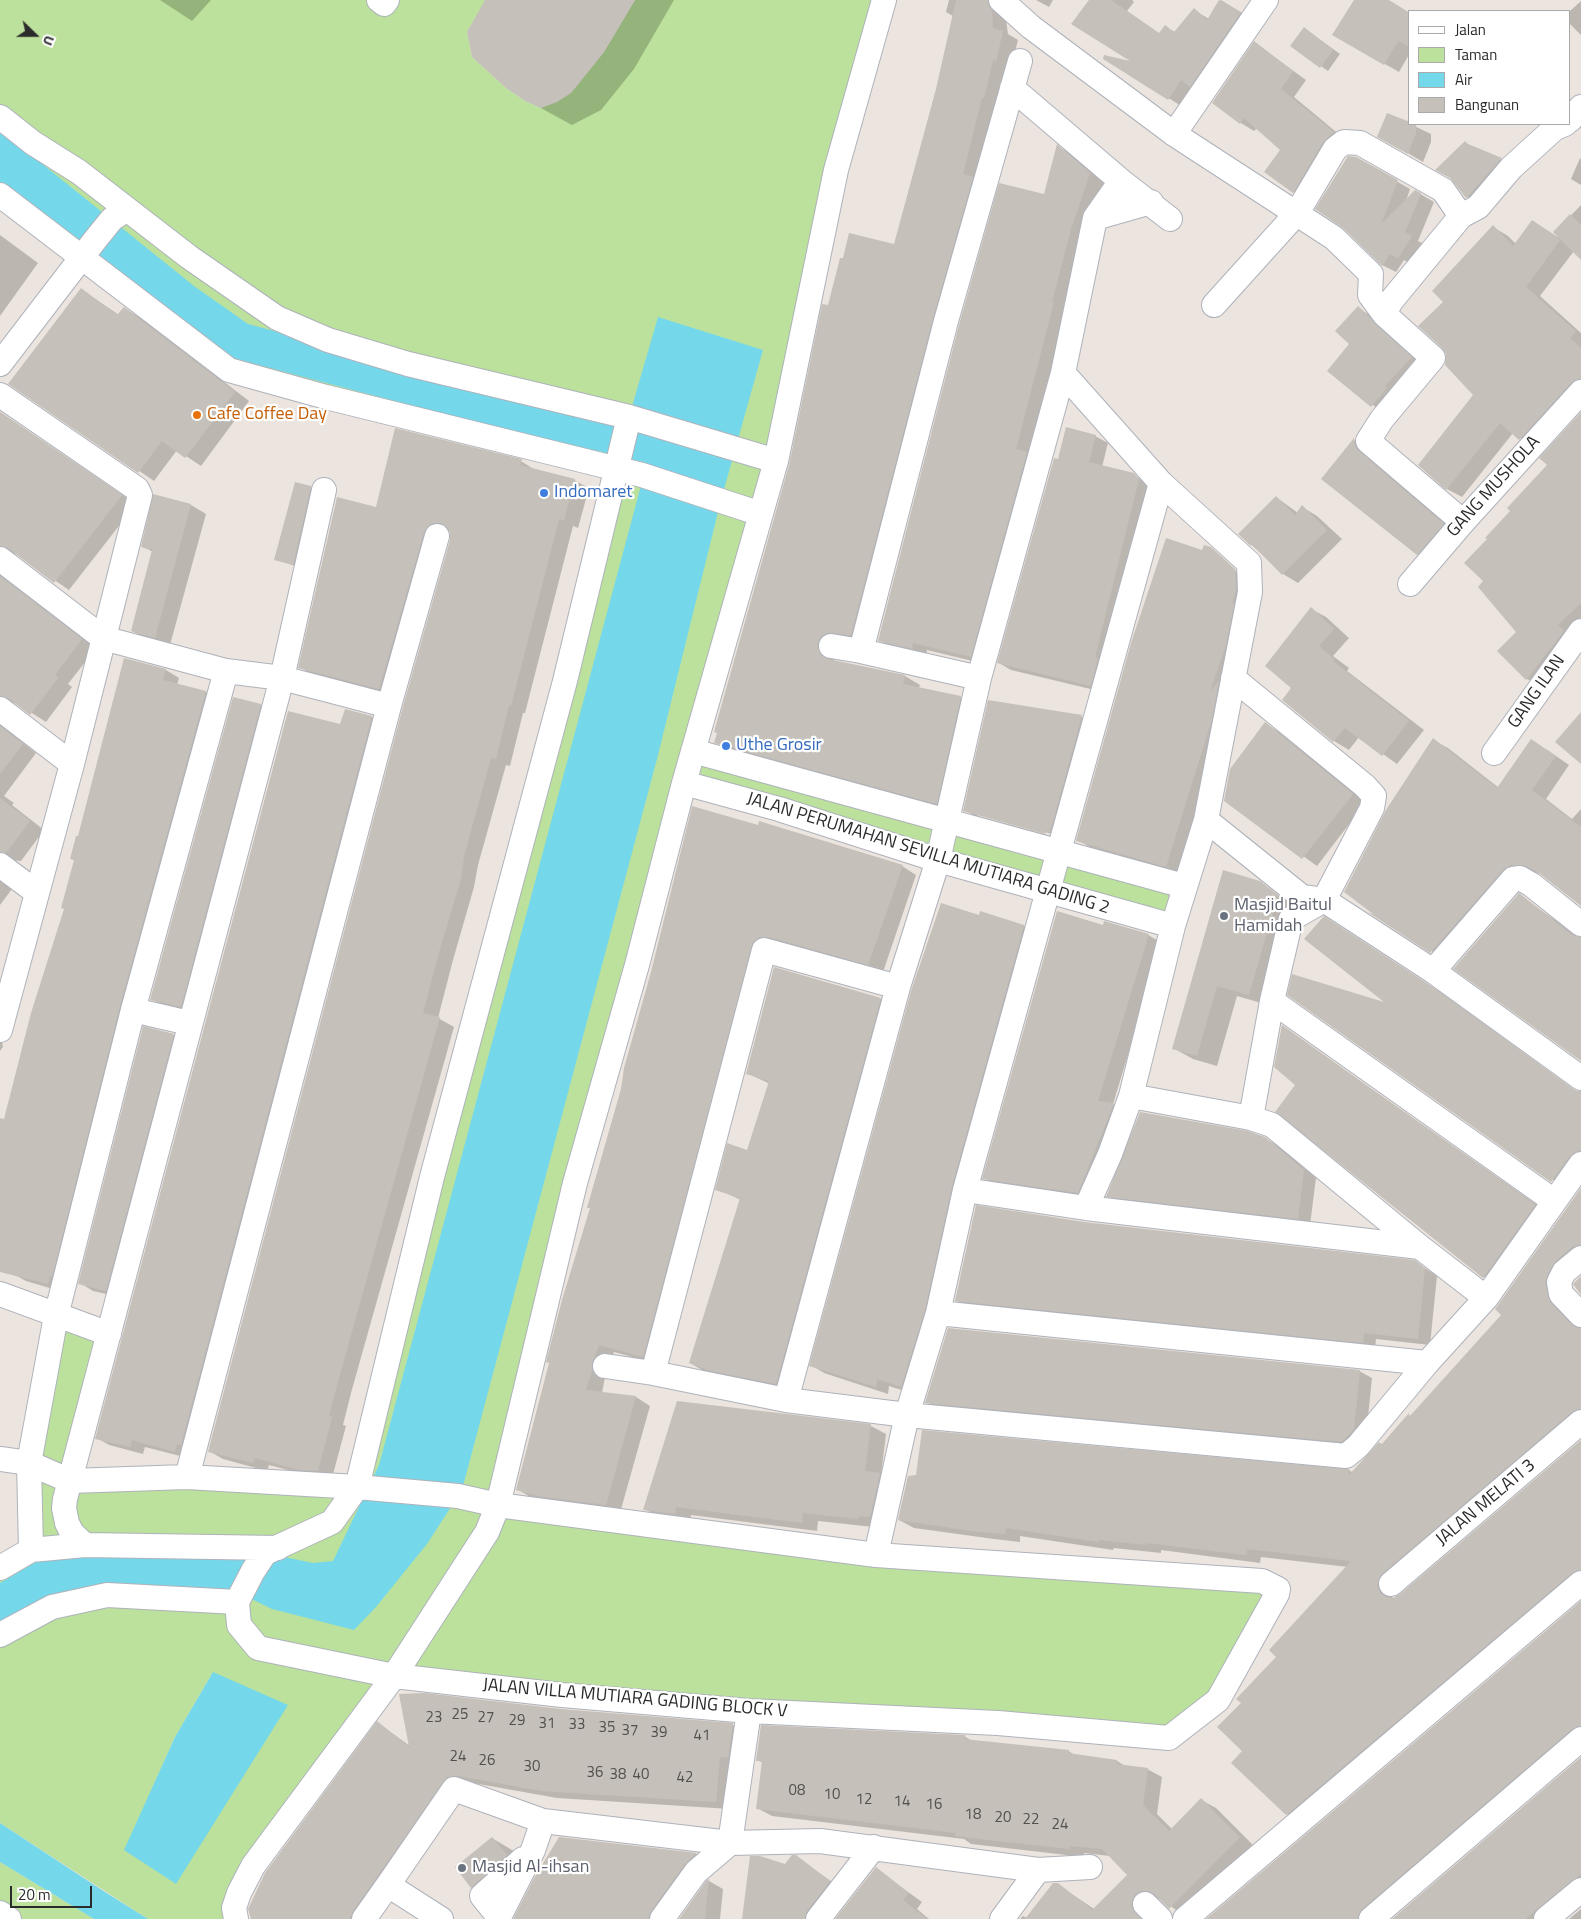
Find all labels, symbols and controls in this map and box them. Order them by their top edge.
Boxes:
north arrow [10,10,60,60]
legend [1408,10,1571,125]
text: Jalan [1455,18,1486,41]
text: U [38,33,61,49]
text: Taman [1455,43,1497,66]
text: Air [1455,68,1472,91]
text: Bangunan [1455,93,1519,116]
place label: Cafe Coffee Day [207,404,327,426]
marker: Cafe Coffee Day [191,409,203,421]
street label: GANG MUSHOLA [1443,432,1545,542]
place label: Indomaret [554,482,633,504]
marker: Indomaret [538,487,550,499]
street label: GANG ILAN [1504,651,1570,733]
place label: Uthe Grosir [736,735,822,757]
marker: Uthe Grosir [720,740,732,752]
street label: JALAN PERUMAHAN SEVILLA MUTIARA GADING 2 [744,788,1112,920]
place label: Masjid Baitul Hamidah [1234,895,1332,938]
marker: Masjid Baitul Hamidah [1218,910,1230,922]
street label: JALAN MELATI 3 [1432,1455,1540,1551]
street label: JALAN VILLA MUTIARA GADING BLOCK V [482,1675,788,1723]
house number: 25 [452,1706,468,1724]
house number: 23 [426,1709,442,1727]
house number: 27 [478,1709,494,1727]
house number: 29 [509,1712,525,1730]
house number: 31 [539,1715,555,1733]
house number: 33 [569,1716,585,1734]
house number: 35 [599,1719,615,1737]
house number: 37 [622,1722,638,1740]
house number: 39 [651,1724,667,1742]
house number: 41 [694,1727,710,1745]
house number: 24 [450,1748,466,1766]
house number: 26 [479,1752,495,1770]
house number: 30 [524,1758,540,1776]
house number: 36 [587,1764,603,1782]
house number: 38 [610,1766,626,1784]
house number: 40 [633,1766,649,1784]
house number: 42 [677,1769,693,1787]
house number: 08 [789,1782,805,1800]
house number: 10 [824,1786,840,1804]
house number: 12 [856,1791,872,1809]
house number: 14 [894,1793,910,1811]
house number: 16 [926,1796,942,1814]
house number: 18 [965,1806,981,1824]
house number: 20 [995,1809,1011,1827]
house number: 22 [1023,1811,1039,1829]
house number: 24 [1052,1816,1068,1834]
place label: Masjid Al-ihsan [472,1857,589,1879]
marker: Masjid Al-ihsan [456,1862,468,1874]
scale bar [12,1876,95,1908]
text: 20 m [18,1883,51,1906]

